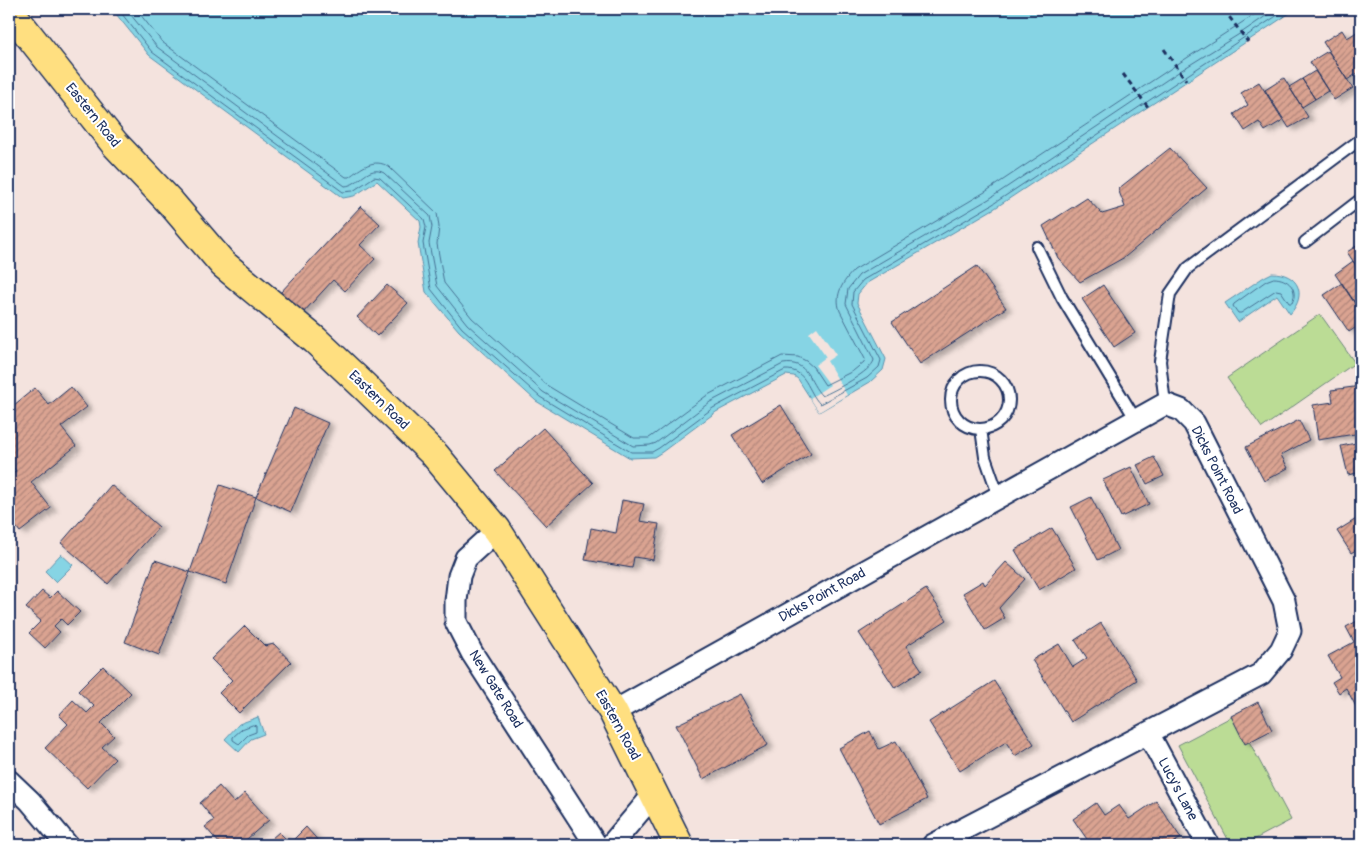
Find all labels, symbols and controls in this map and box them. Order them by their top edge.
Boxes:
street label: Eastern Road [62,80,124,151]
street label: Eastern Road [345,367,413,433]
street label: Dicks Point Road [1188,423,1247,517]
street label: Dicks Point Road [776,564,868,626]
street label: New Gate Road [465,647,527,731]
street label: Eastern Road [592,687,644,763]
street label: Lucy's Lane [1154,755,1202,823]

